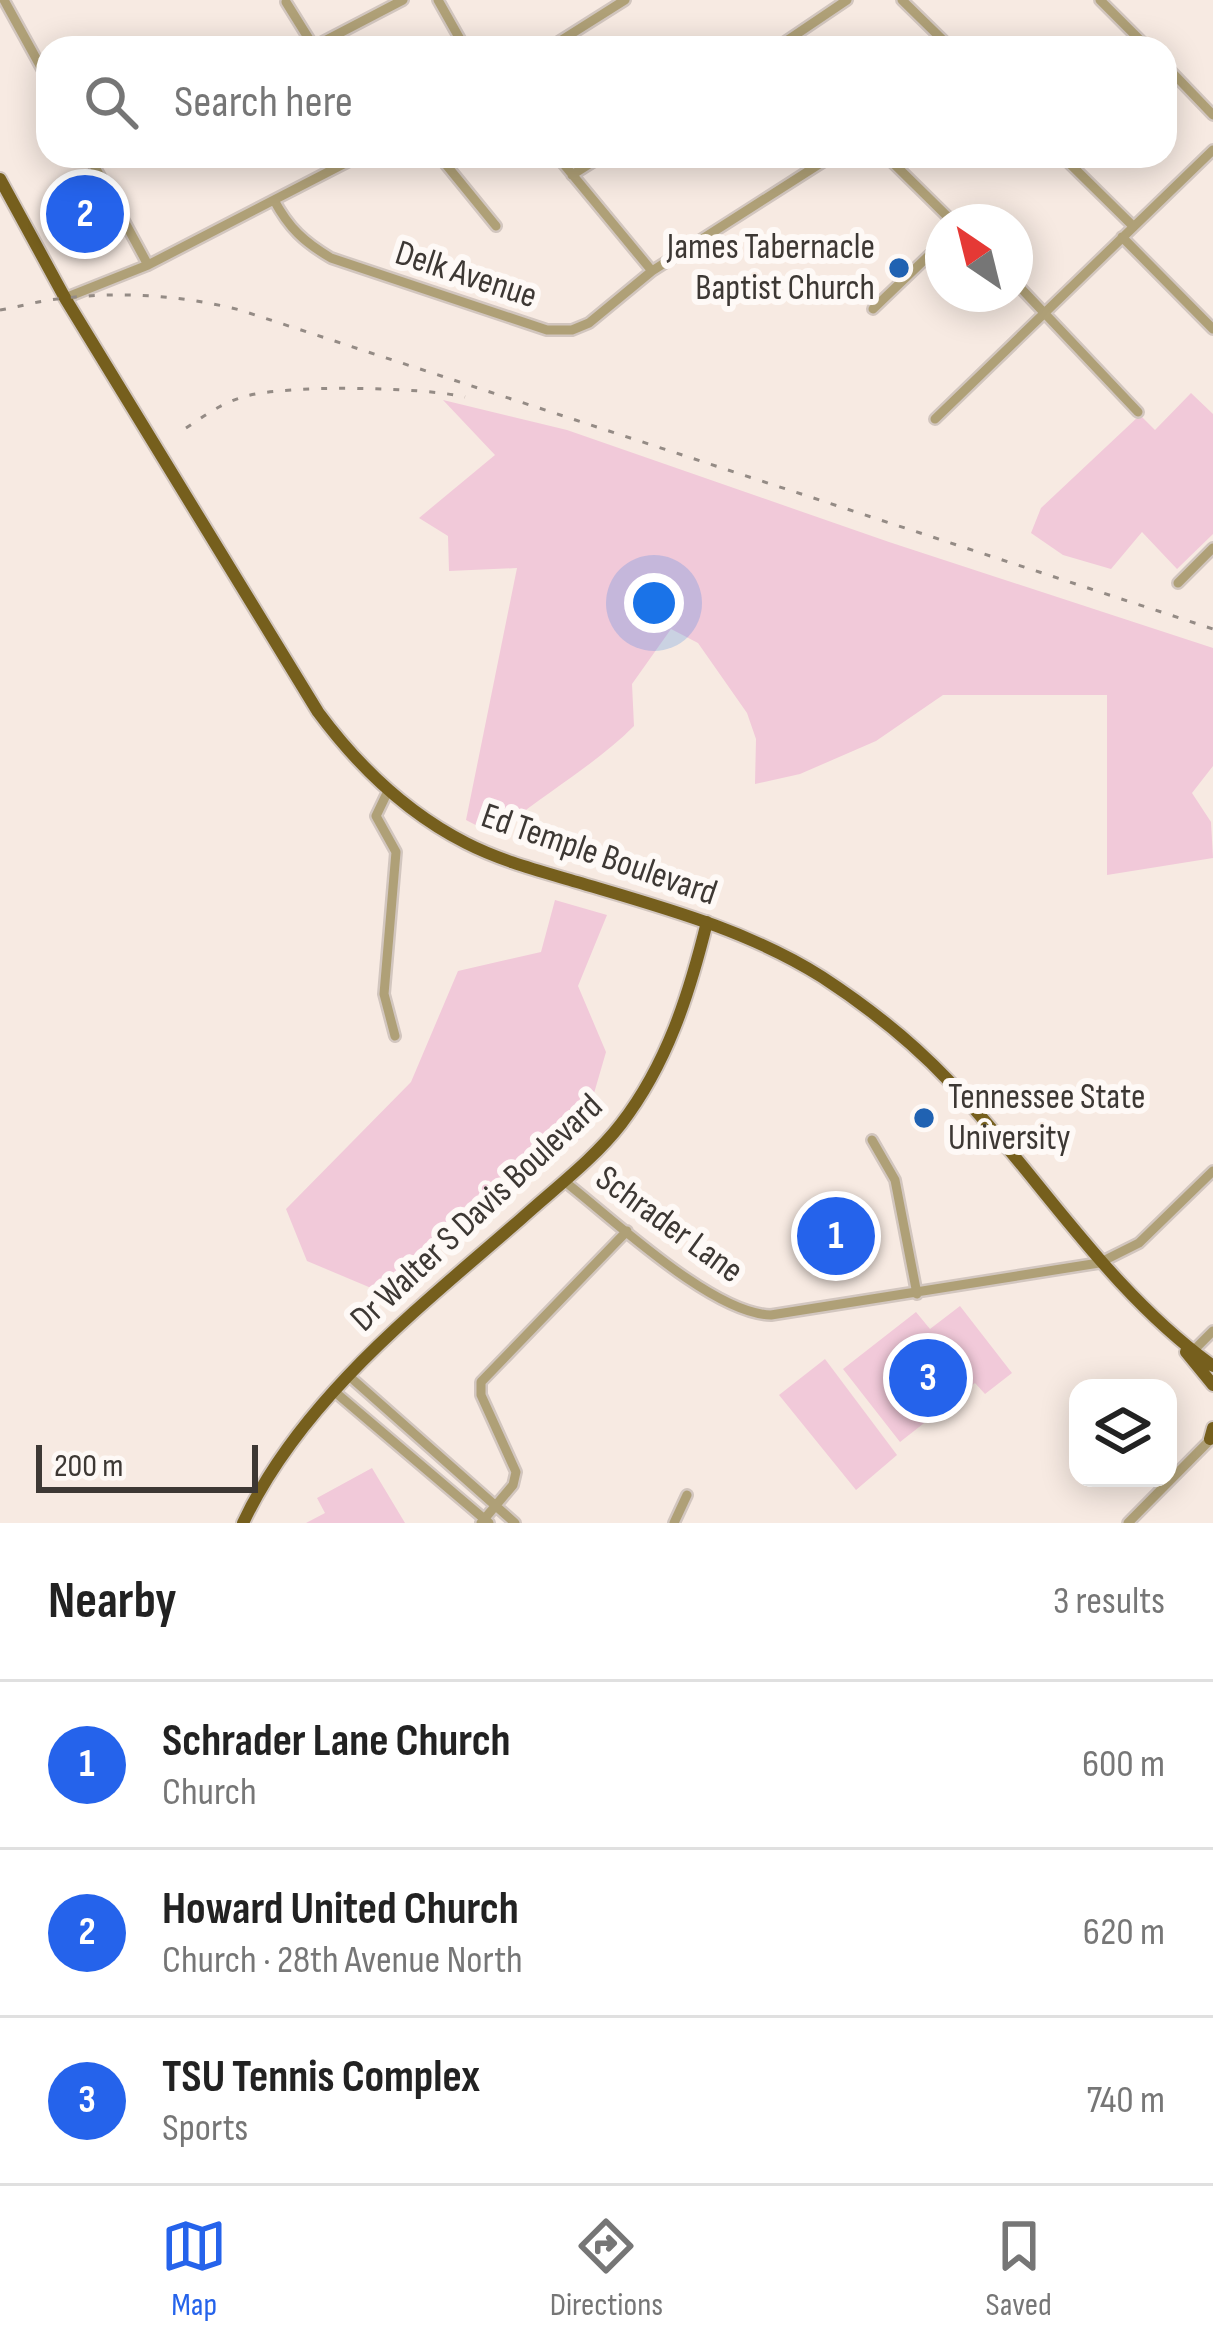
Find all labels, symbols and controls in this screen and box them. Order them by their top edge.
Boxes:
search box [36,36,1177,168]
icon: search [78,69,144,135]
text: Search here [174,75,353,130]
pin: 2 [46,169,124,259]
north arrow [925,204,1033,312]
place label: James Tabernacle Baptist Church [666,226,875,310]
street label: Delk Avenue [390,232,542,318]
marker: James Tabernacle Baptist Church [886,255,912,281]
your location [624,573,684,633]
street label: Ed Temple Boulevard [476,795,722,915]
place label: Tennessee State University [948,1076,1145,1160]
street label: Dr Walter S Davis Boulevard [342,1085,612,1341]
marker: Tennessee State University [911,1105,937,1131]
street label: Schrader Lane [587,1157,751,1293]
pin: 1 [797,1191,875,1281]
pin: 3 [889,1333,967,1423]
map controls [1069,1379,1177,1487]
button: layers [1069,1379,1177,1487]
scale bar [36,1439,258,1492]
text: 200 m [54,1446,123,1486]
text: Nearby [48,1571,177,1632]
text: 3 results [1053,1578,1165,1625]
text: Schrader Lane Church [162,1714,511,1769]
text: 1 [79,1741,95,1788]
text: 600 m [1082,1741,1165,1788]
text: Church [162,1769,257,1816]
text: Howard United Church [162,1882,519,1937]
text: 2 [78,1909,96,1956]
text: 620 m [1083,1909,1165,1956]
text: Church · 28th Avenue North [162,1937,523,1984]
text: TSU Tennis Complex [162,2050,480,2105]
text: 3 [78,2077,96,2124]
text: 740 m [1086,2077,1165,2124]
text: Sports [162,2105,248,2152]
tab: Map [161,2213,227,2325]
tab: Directions [550,2213,663,2325]
tab: Saved [986,2213,1052,2325]

